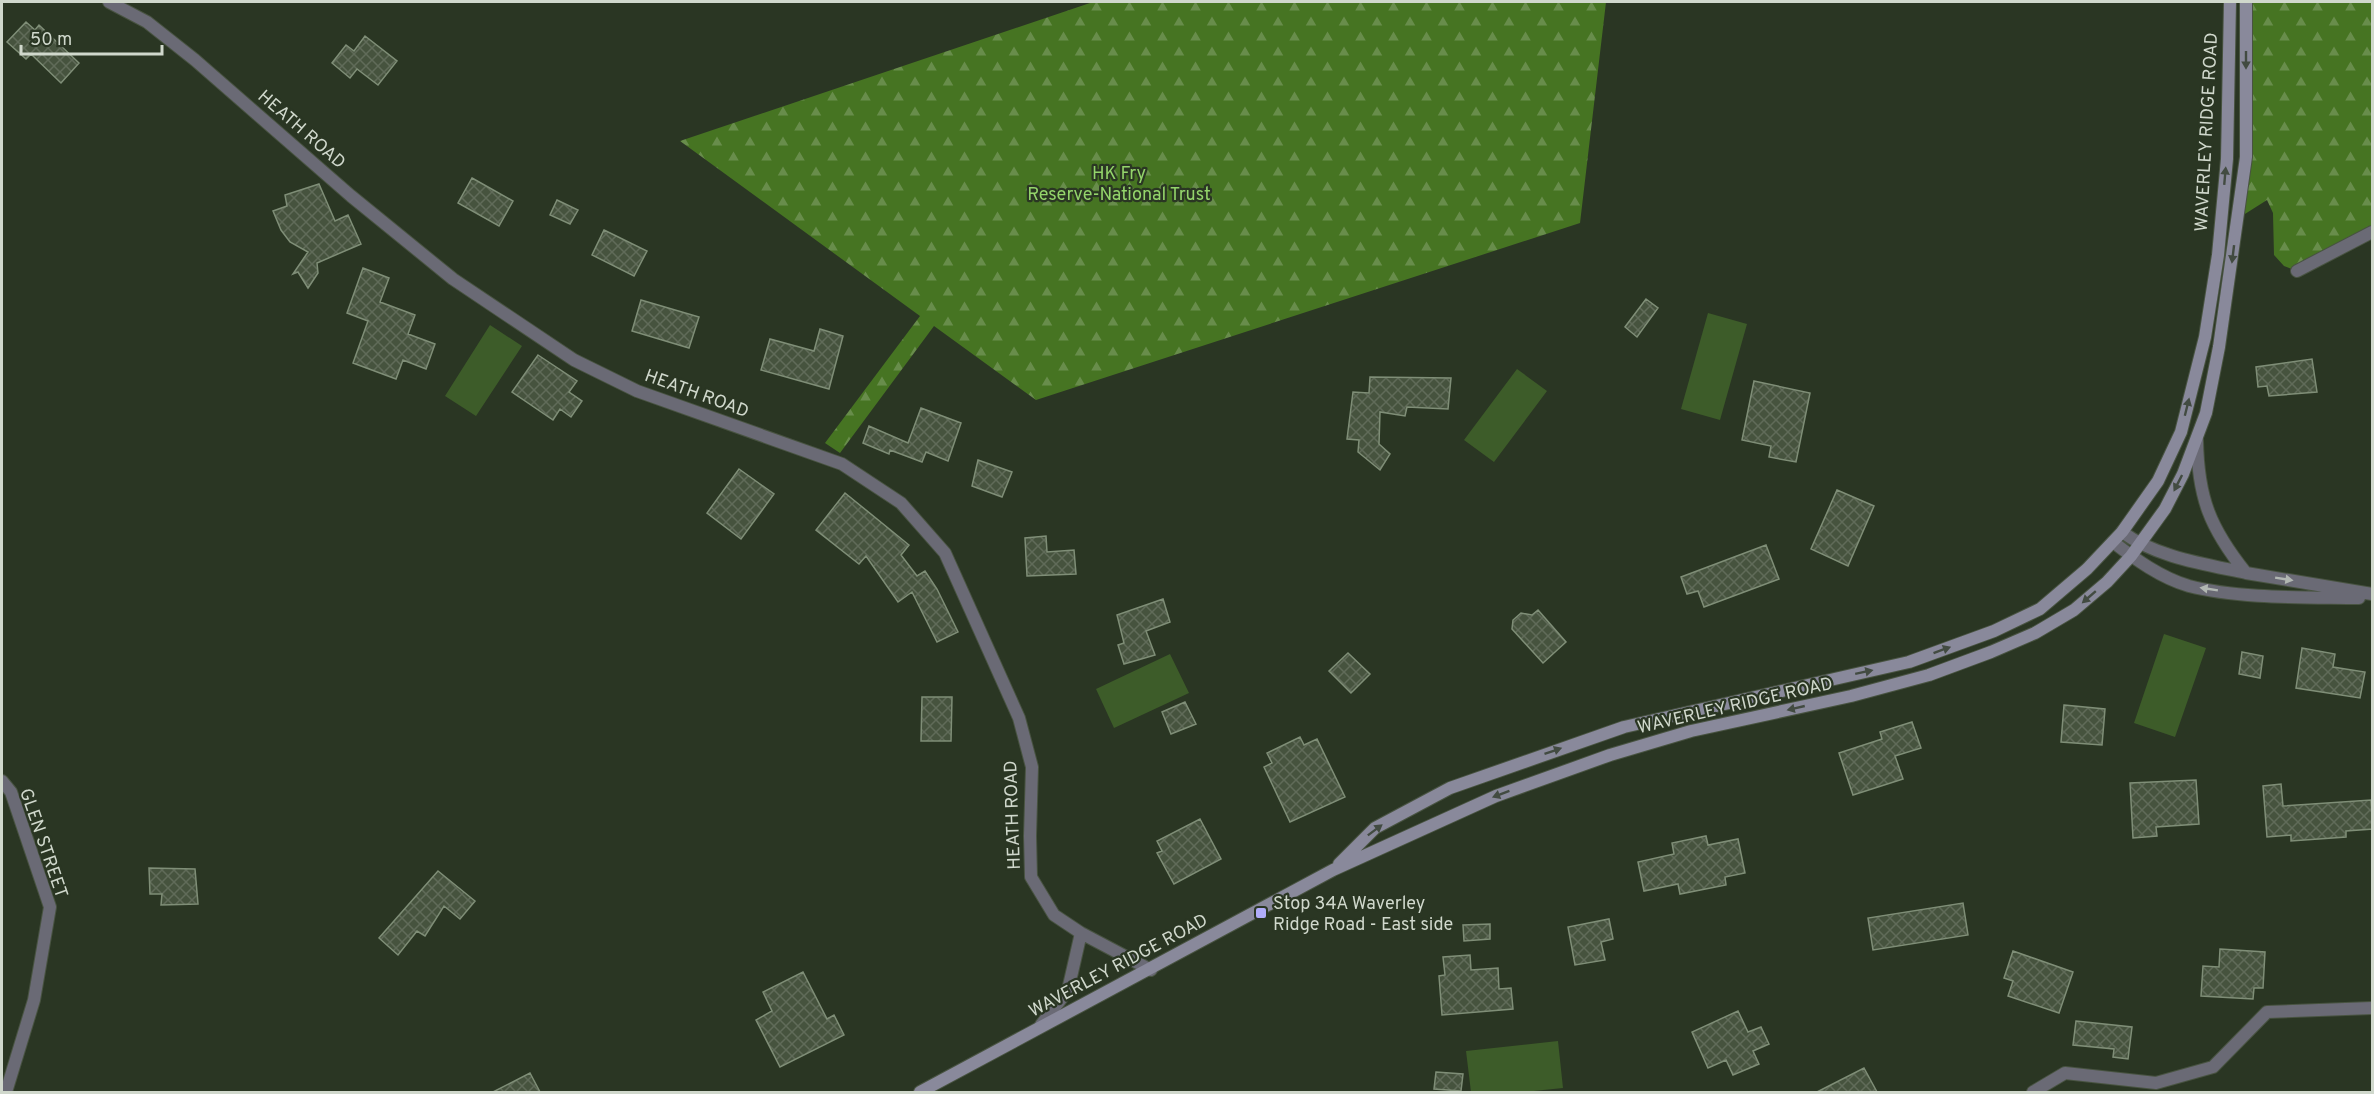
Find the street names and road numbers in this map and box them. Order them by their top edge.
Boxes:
street label: WAVERLEY RIDGE ROAD [2191,32,2224,232]
street label: HEATH ROAD [252,86,350,175]
street label: HEATH ROAD [641,365,752,424]
street label: WAVERLEY RIDGE ROAD [1635,673,1835,740]
street label: HEATH ROAD [1000,760,1027,870]
street label: GLEN STREET [13,785,72,902]
street label: WAVERLEY RIDGE ROAD [1025,909,1212,1023]

